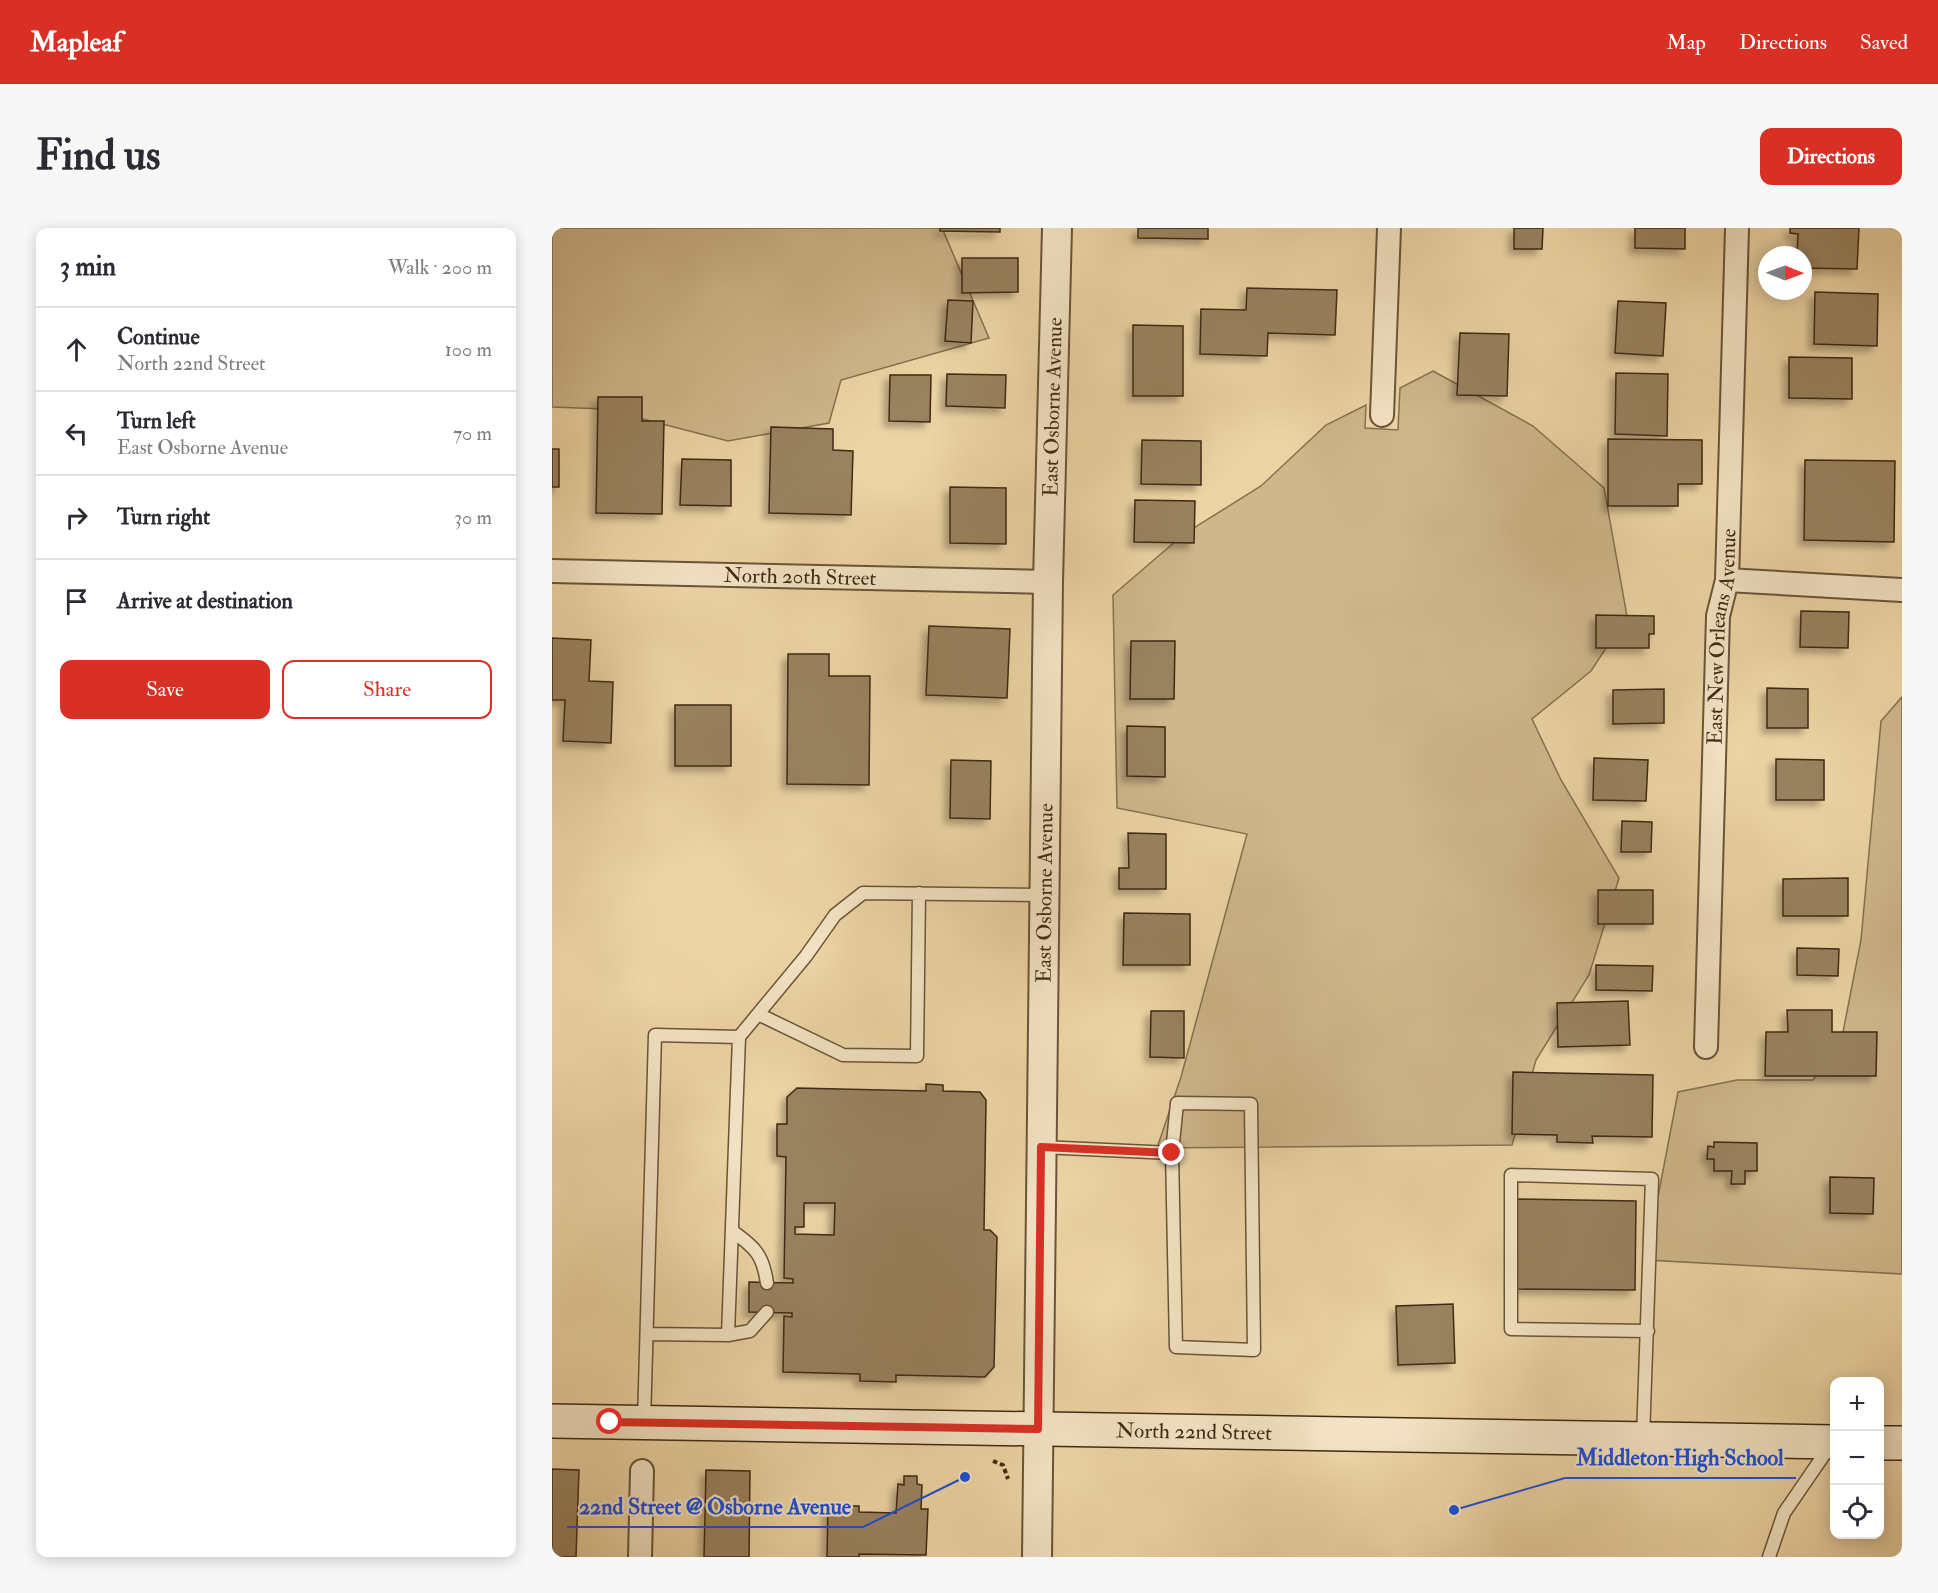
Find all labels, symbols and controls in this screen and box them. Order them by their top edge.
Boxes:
text: Mapleaf [30,25,122,60]
text: Map [1666,29,1706,56]
text: Directions [1739,29,1827,56]
text: Saved [1860,29,1908,56]
button: Directions [1760,128,1902,185]
text: Find us [36,130,160,182]
north arrow [1758,246,1812,300]
text: 3 min [60,251,116,283]
text: Walk · 200 m [388,255,492,280]
street label: East Osborne Avenue [1037,317,1069,497]
text: Continue [117,323,200,351]
icon: ahead [60,333,93,366]
text: 100 m [445,337,492,362]
text: North 22nd Street [117,351,266,376]
text: Turn left [117,407,196,435]
icon: left [60,417,93,450]
text: 70 m [453,421,492,446]
text: East Osborne Avenue [117,435,288,460]
icon: right [60,501,93,534]
text: Turn right [117,503,210,531]
text: 30 m [454,505,492,530]
street label: East New Orleans Avenue [1701,528,1742,745]
street label: North 20th Street [723,562,877,592]
icon: arrive [60,585,93,618]
text: Arrive at destination [117,587,293,615]
button: Save [60,660,270,719]
button: Share [282,660,492,719]
street label: East Osborne Avenue [1030,803,1060,983]
route end [1158,1139,1184,1165]
map controls [1830,1377,1884,1539]
button: + [1830,1377,1884,1431]
route start [596,1408,622,1434]
street label: North 22nd Street [1116,1417,1272,1447]
button: − [1830,1431,1884,1485]
callout: Middleton High School [1565,1438,1796,1478]
text: Middleton High School [1575,1444,1784,1473]
button: locate [1830,1485,1884,1539]
callout: 22nd Street @ Osborne Avenue [567,1487,863,1527]
text: 22nd Street @ Osborne Avenue [579,1493,852,1521]

